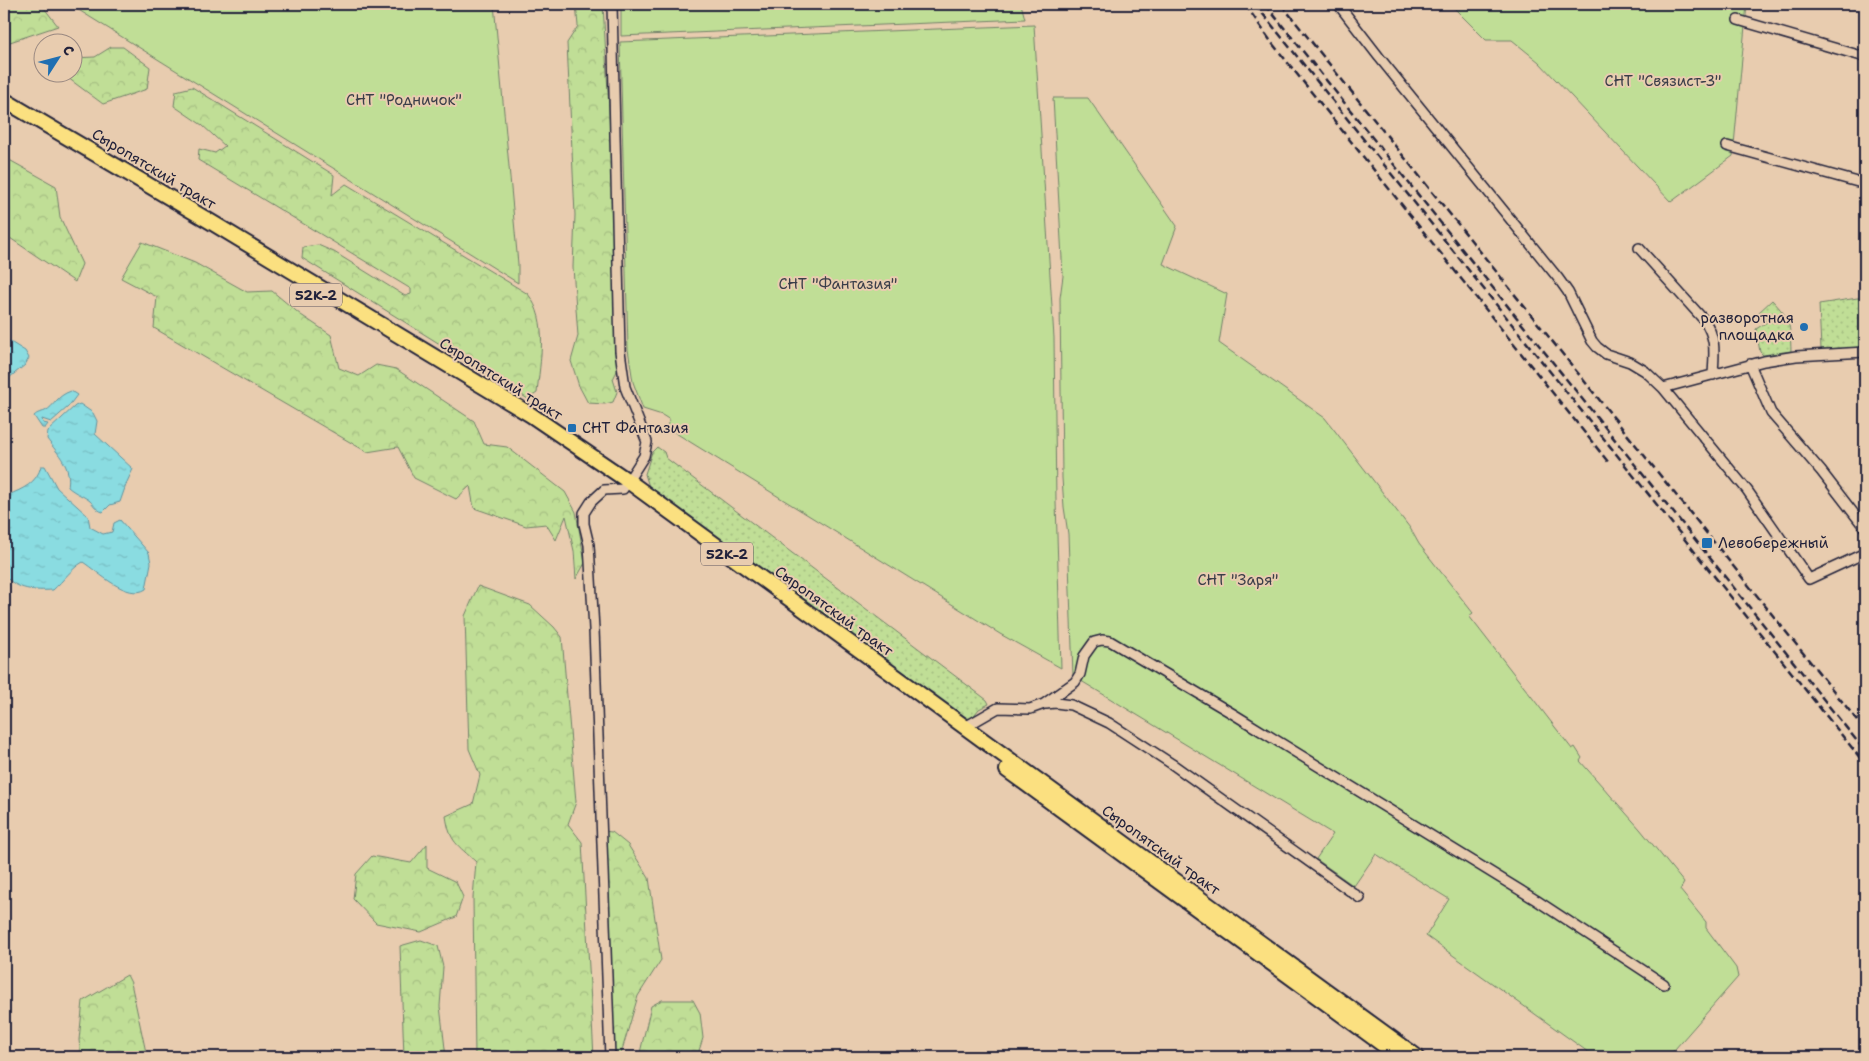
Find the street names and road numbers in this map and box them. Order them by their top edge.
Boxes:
street label: Сыропятский тракт [88,124,220,214]
road number: 52К-2 [290,284,342,306]
street label: Сыропятский тракт [436,333,567,425]
road number: 52К-2 [701,542,753,566]
street label: Сыропятский тракт [771,561,897,661]
street label: Сыропятский тракт [1098,800,1224,900]

